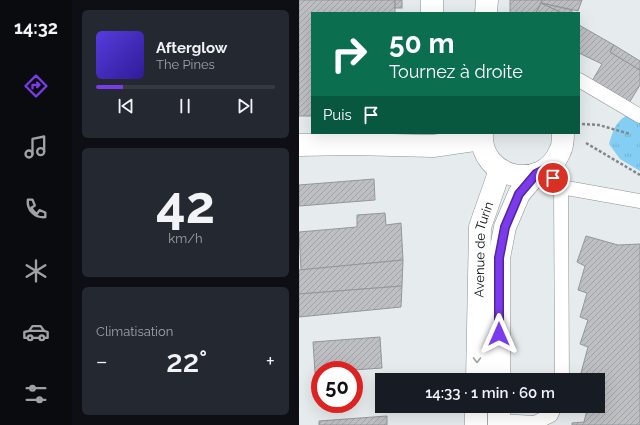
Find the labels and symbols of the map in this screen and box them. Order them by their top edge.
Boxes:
pin [536,161,570,195]
street label: Avenue de Turin [472,200,496,298]
position arrow [478,313,520,355]
one-way arrow [473,357,481,363]
speed limit sign: 50 [311,361,363,413]

